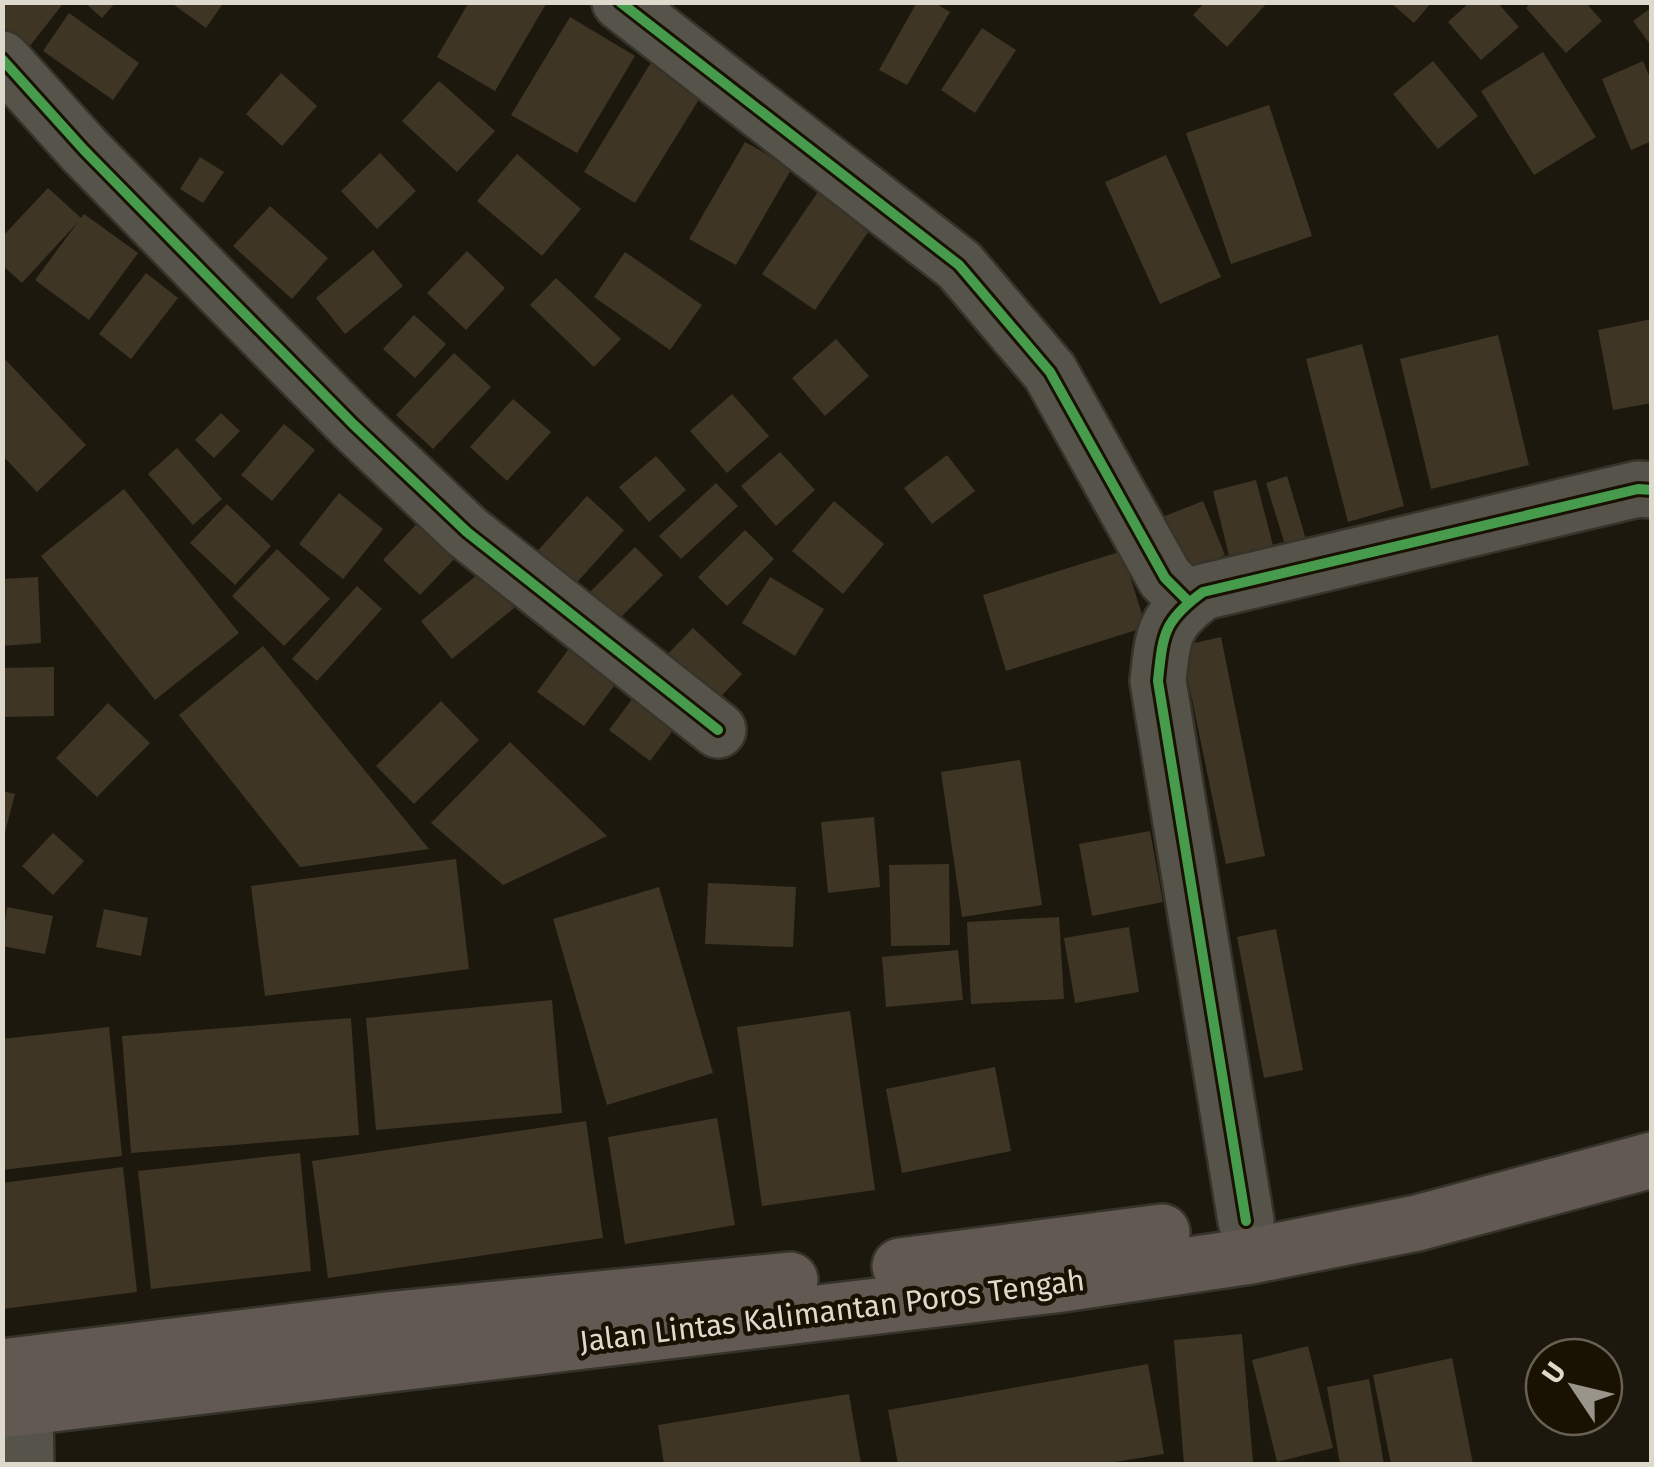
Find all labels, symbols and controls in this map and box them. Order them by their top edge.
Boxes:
street label: Jalan Lintas Kalimantan Poros Tengah [577,1262,1087,1360]
north arrow [1524,1337,1624,1437]
text: U [1535,1356,1573,1390]

